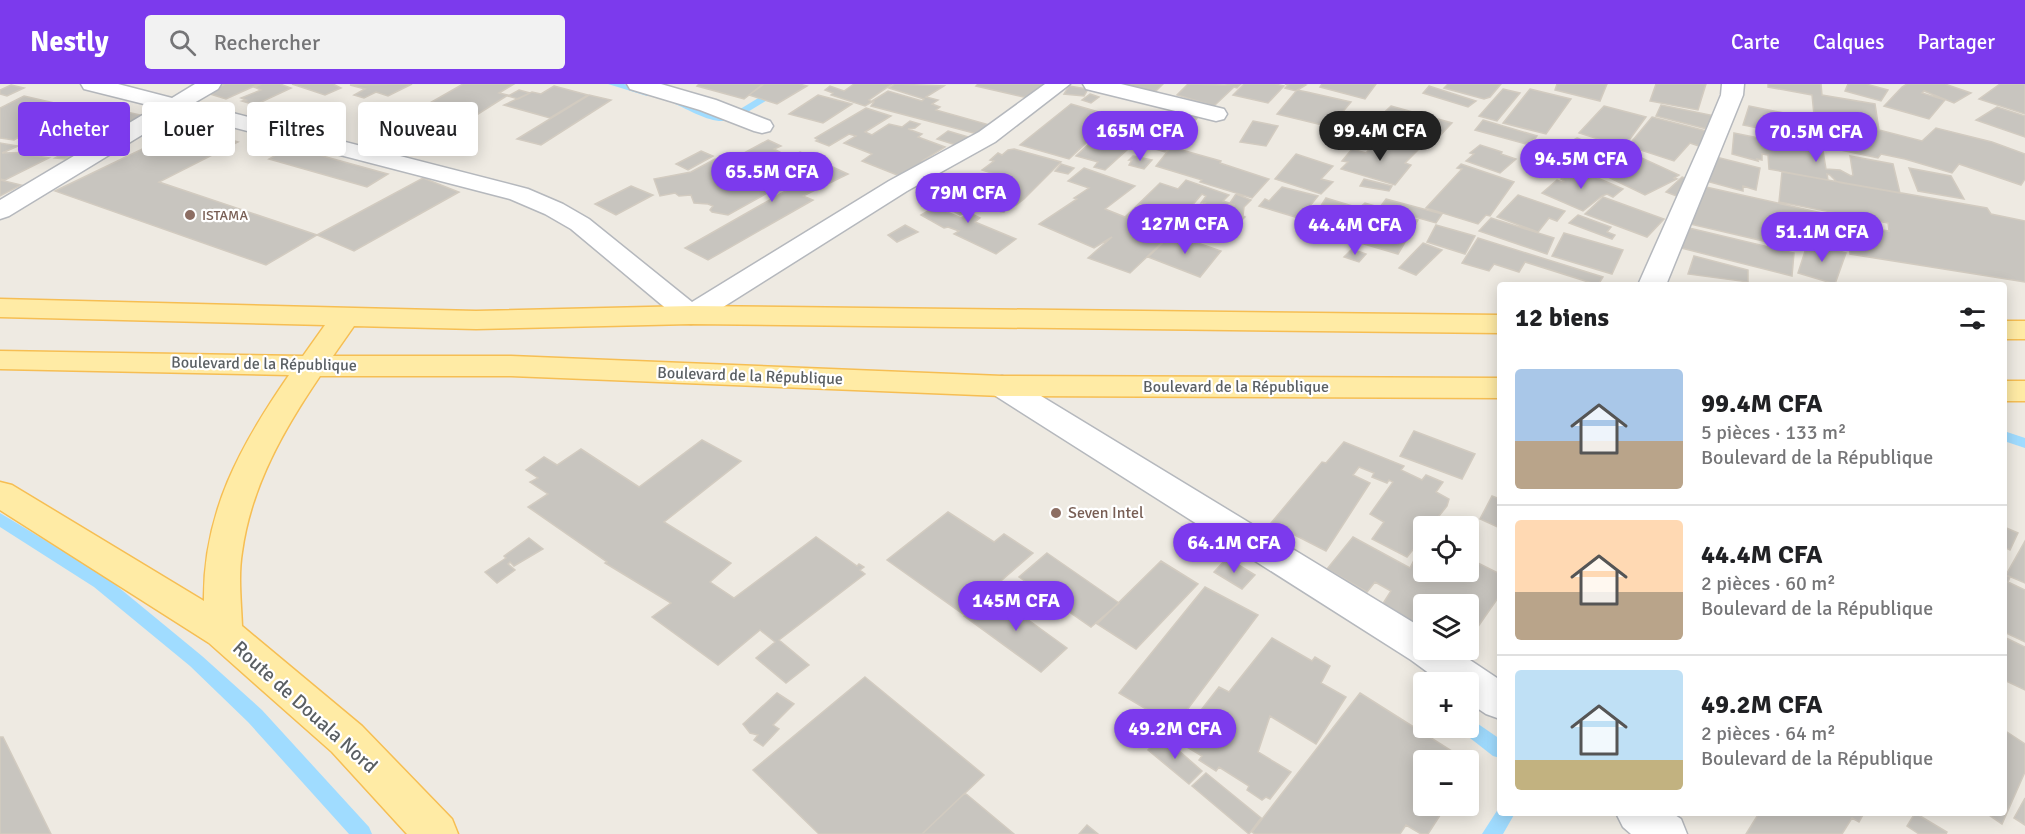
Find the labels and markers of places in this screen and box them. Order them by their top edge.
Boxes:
pin: 165M CFA [1078,111,1202,162]
pin: 99.4M CFA [1311,111,1449,162]
pin: 70.5M CFA [1747,112,1885,163]
pin: 94.5M CFA [1512,139,1650,190]
pin: 65.5M CFA [703,152,841,203]
pin: 79M CFA [913,173,1023,224]
pin: 127M CFA [1123,204,1247,255]
pin: 44.4M CFA [1286,205,1424,256]
place label: ISTAMA [202,207,248,224]
marker: ISTAMA [183,208,197,222]
pin: 51.1M CFA [1753,212,1891,263]
place label: Seven Intel [1068,503,1144,523]
marker: Seven Intel [1049,506,1063,520]
pin: 64.1M CFA [1165,523,1303,574]
pin: 145M CFA [954,581,1078,632]
pin: 49.2M CFA [1106,709,1244,760]

